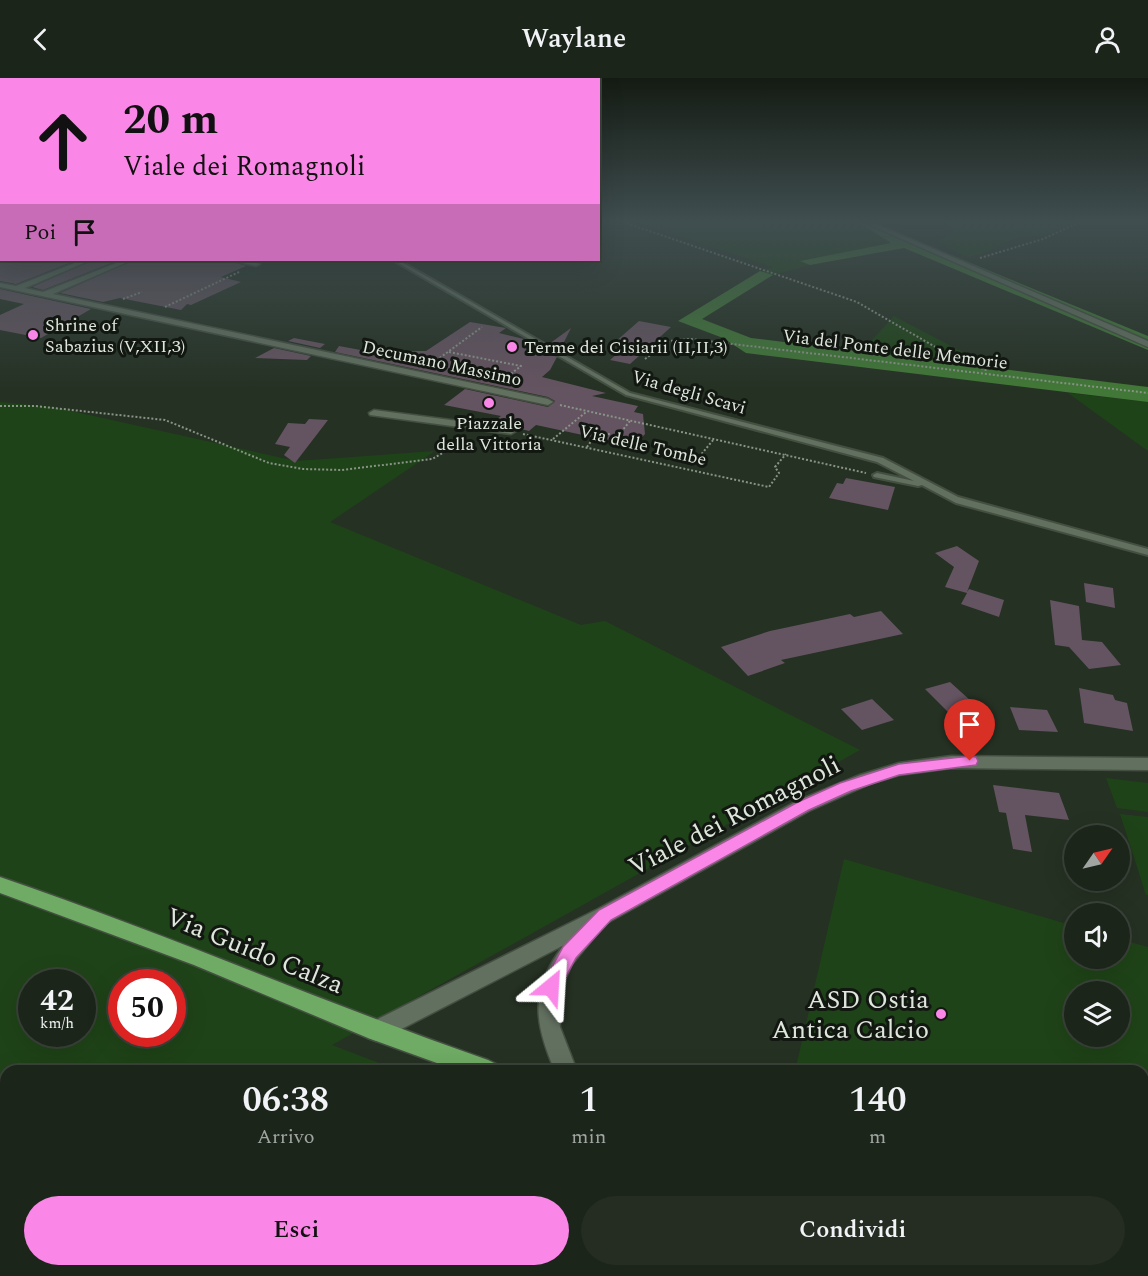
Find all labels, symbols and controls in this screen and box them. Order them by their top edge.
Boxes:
text: Waylane [522,18,626,60]
icon: back [24,23,57,56]
icon: person [1091,23,1124,56]
text: 20 m [123,89,218,152]
icon: ahead [24,102,102,180]
text: Viale dei Romagnoli [123,146,365,188]
text: Poi [24,216,56,249]
icon: arrive [68,216,101,249]
place label: Shrine of Sabazius (V,XII,3) [45,312,185,360]
street label: Via del Ponte delle Memorie [781,322,1009,377]
marker: Shrine of Sabazius (V,XII,3) [26,328,40,342]
street label: Decumano Massimo [360,333,524,394]
place label: Terme dei Cisiarii (II,II,3) [524,334,728,361]
marker: Terme dei Cisiarii (II,II,3) [505,340,519,354]
street label: Via degli Scavi [629,363,749,422]
marker: Piazzale della Vittoria [482,396,496,410]
place label: Piazzale della Vittoria [436,410,542,458]
street label: Via delle Tombe [577,418,709,473]
pin [944,699,995,761]
icon: arrive [953,708,986,741]
street label: Viale dei Romagnoli [621,745,848,887]
north arrow [1064,825,1130,891]
map controls [1064,825,1130,1047]
street label: Via Guido Calza [160,897,350,1005]
button: sound [1064,903,1130,969]
position arrow [519,955,583,1019]
speed limit sign: 50 [108,969,186,1047]
text: 42 [40,978,74,1024]
place label: ASD Ostia Antica Calcio [772,980,929,1050]
button: layers [1064,981,1130,1047]
marker: ASD Ostia Antica Calcio [934,1007,948,1021]
text: km/h [40,1012,74,1035]
text: 06:38 [242,1073,329,1128]
text: 1 [579,1073,598,1128]
text: 140 [849,1073,907,1128]
text: Arrivo [257,1122,314,1152]
text: min [571,1122,606,1152]
text: m [869,1122,886,1152]
button: Esci [24,1196,569,1265]
button: Condividi [581,1196,1125,1265]

